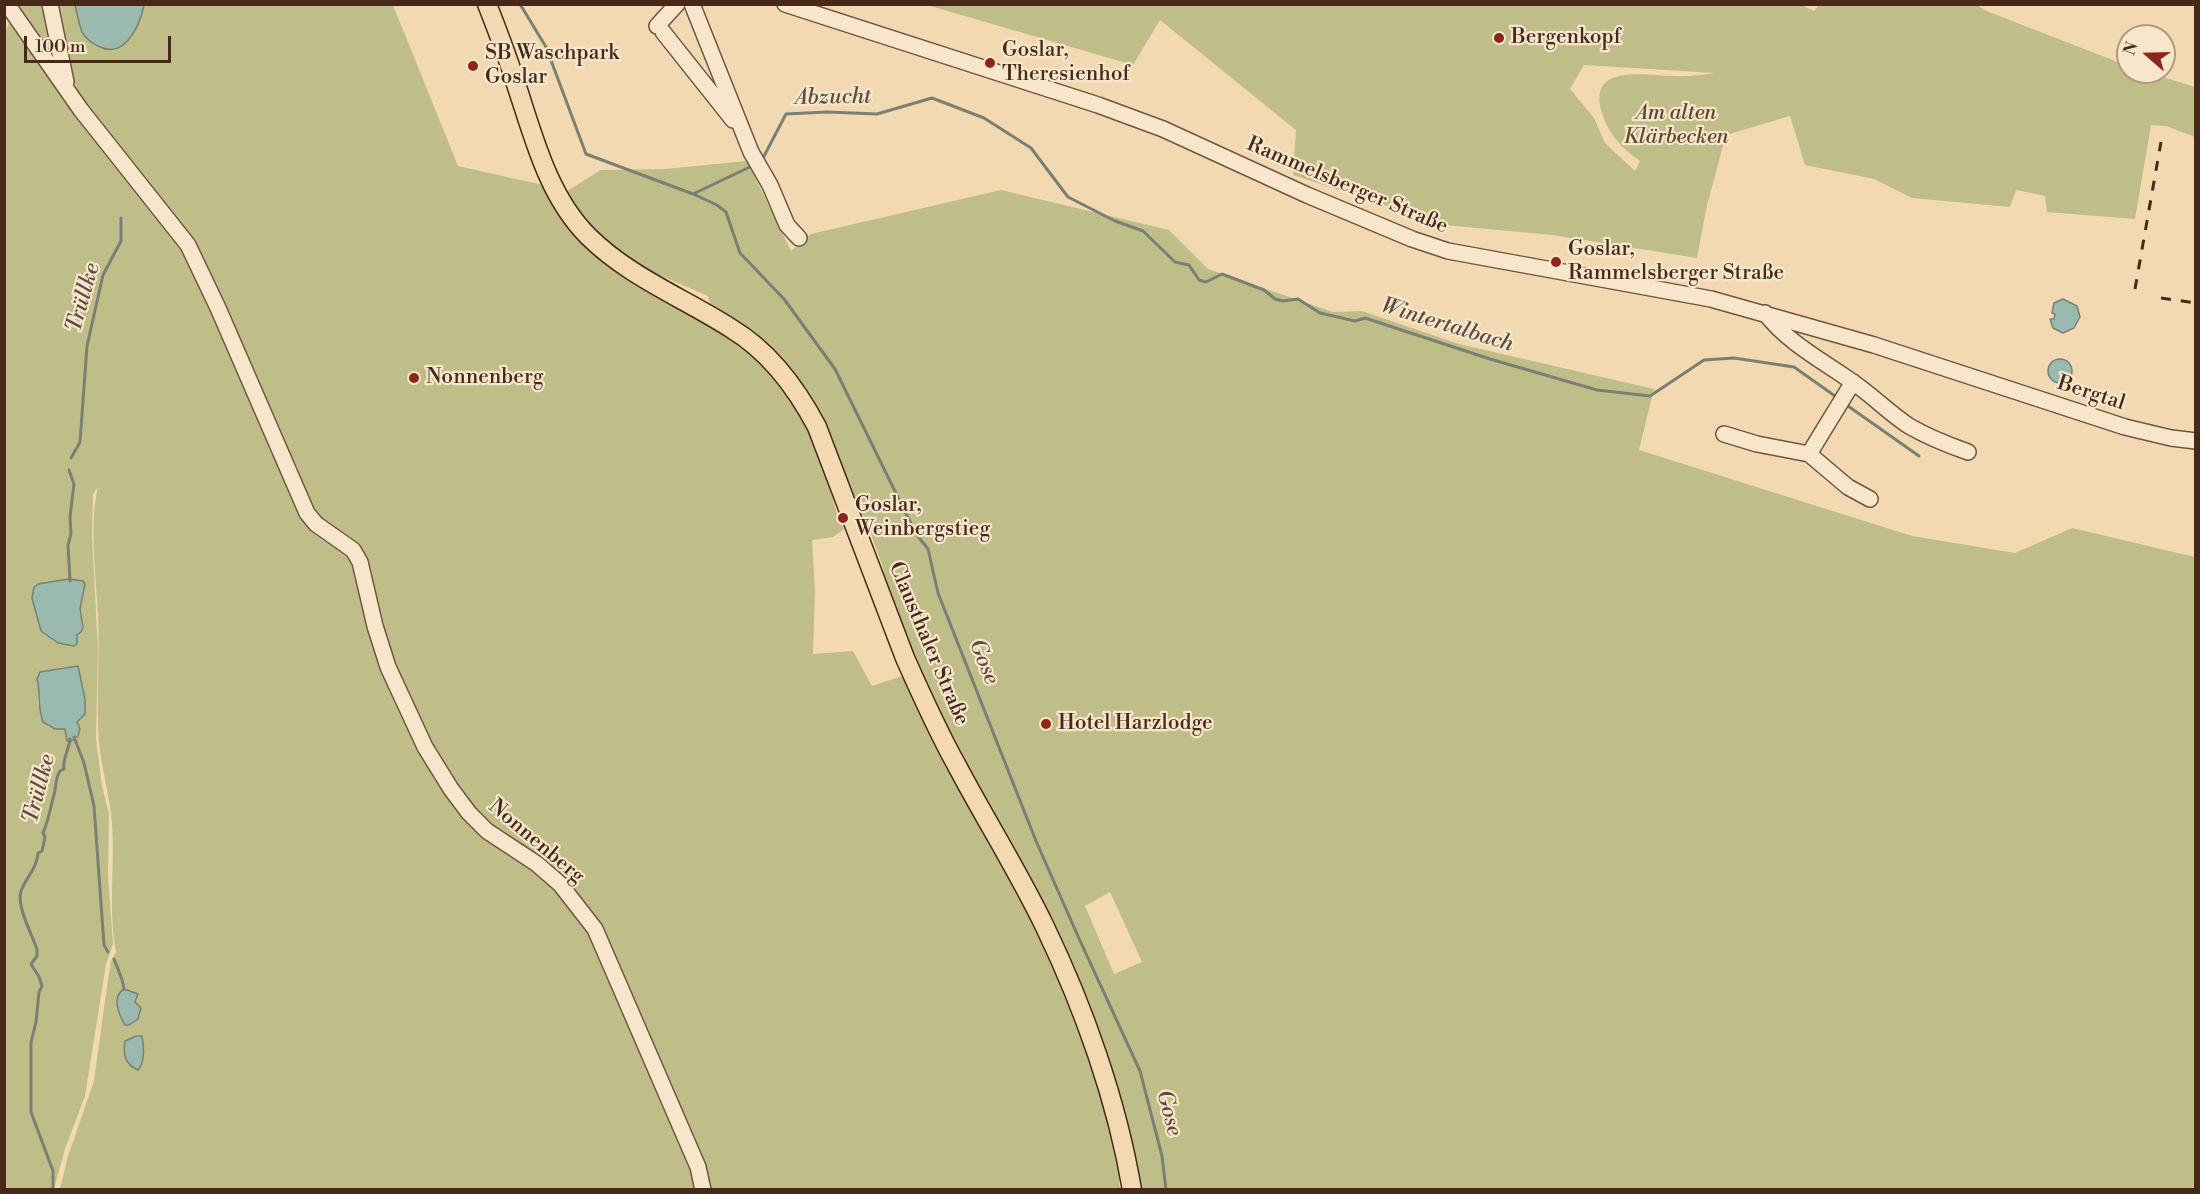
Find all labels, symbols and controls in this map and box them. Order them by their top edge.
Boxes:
scale bar [27,24,174,62]
north arrow [2116,24,2176,84]
place label: Bergenkopf [1511,25,1621,51]
marker: Bergenkopf [1492,31,1506,45]
text: 100 m [35,35,86,58]
place label: Goslar, Theresienhof [1002,38,1130,88]
text: N [2119,39,2143,58]
place label: SB Waschpark Goslar [485,41,619,91]
marker: Goslar, Theresienhof [983,56,997,70]
marker: SB Waschpark Goslar [466,59,480,73]
water label: Abzucht [795,84,871,112]
park label: Am alten Klärbecken [1624,101,1728,151]
street label: Rammelsberger Straße [1243,132,1451,240]
place label: Goslar, Rammelsberger Straße [1568,237,1784,287]
marker: Goslar, Rammelsberger Straße [1549,255,1563,269]
water label: Trüllke [62,260,106,336]
water label: Wintertalbach [1378,293,1516,359]
place label: Nonnenberg [426,365,544,391]
marker: Nonnenberg [407,371,421,385]
street label: Bergtal [2054,371,2128,417]
place label: Goslar, Weinbergstieg [855,493,990,543]
marker: Goslar, Weinbergstieg [836,511,850,525]
street label: Clausthaler Straße [882,558,974,730]
water label: Gose [962,635,1004,689]
place label: Hotel Harzlodge [1058,711,1213,737]
marker: Hotel Harzlodge [1039,717,1053,731]
water label: Trüllke [18,751,62,827]
street label: Nonnenberg [483,795,589,889]
water label: Gose [1149,1087,1187,1139]

